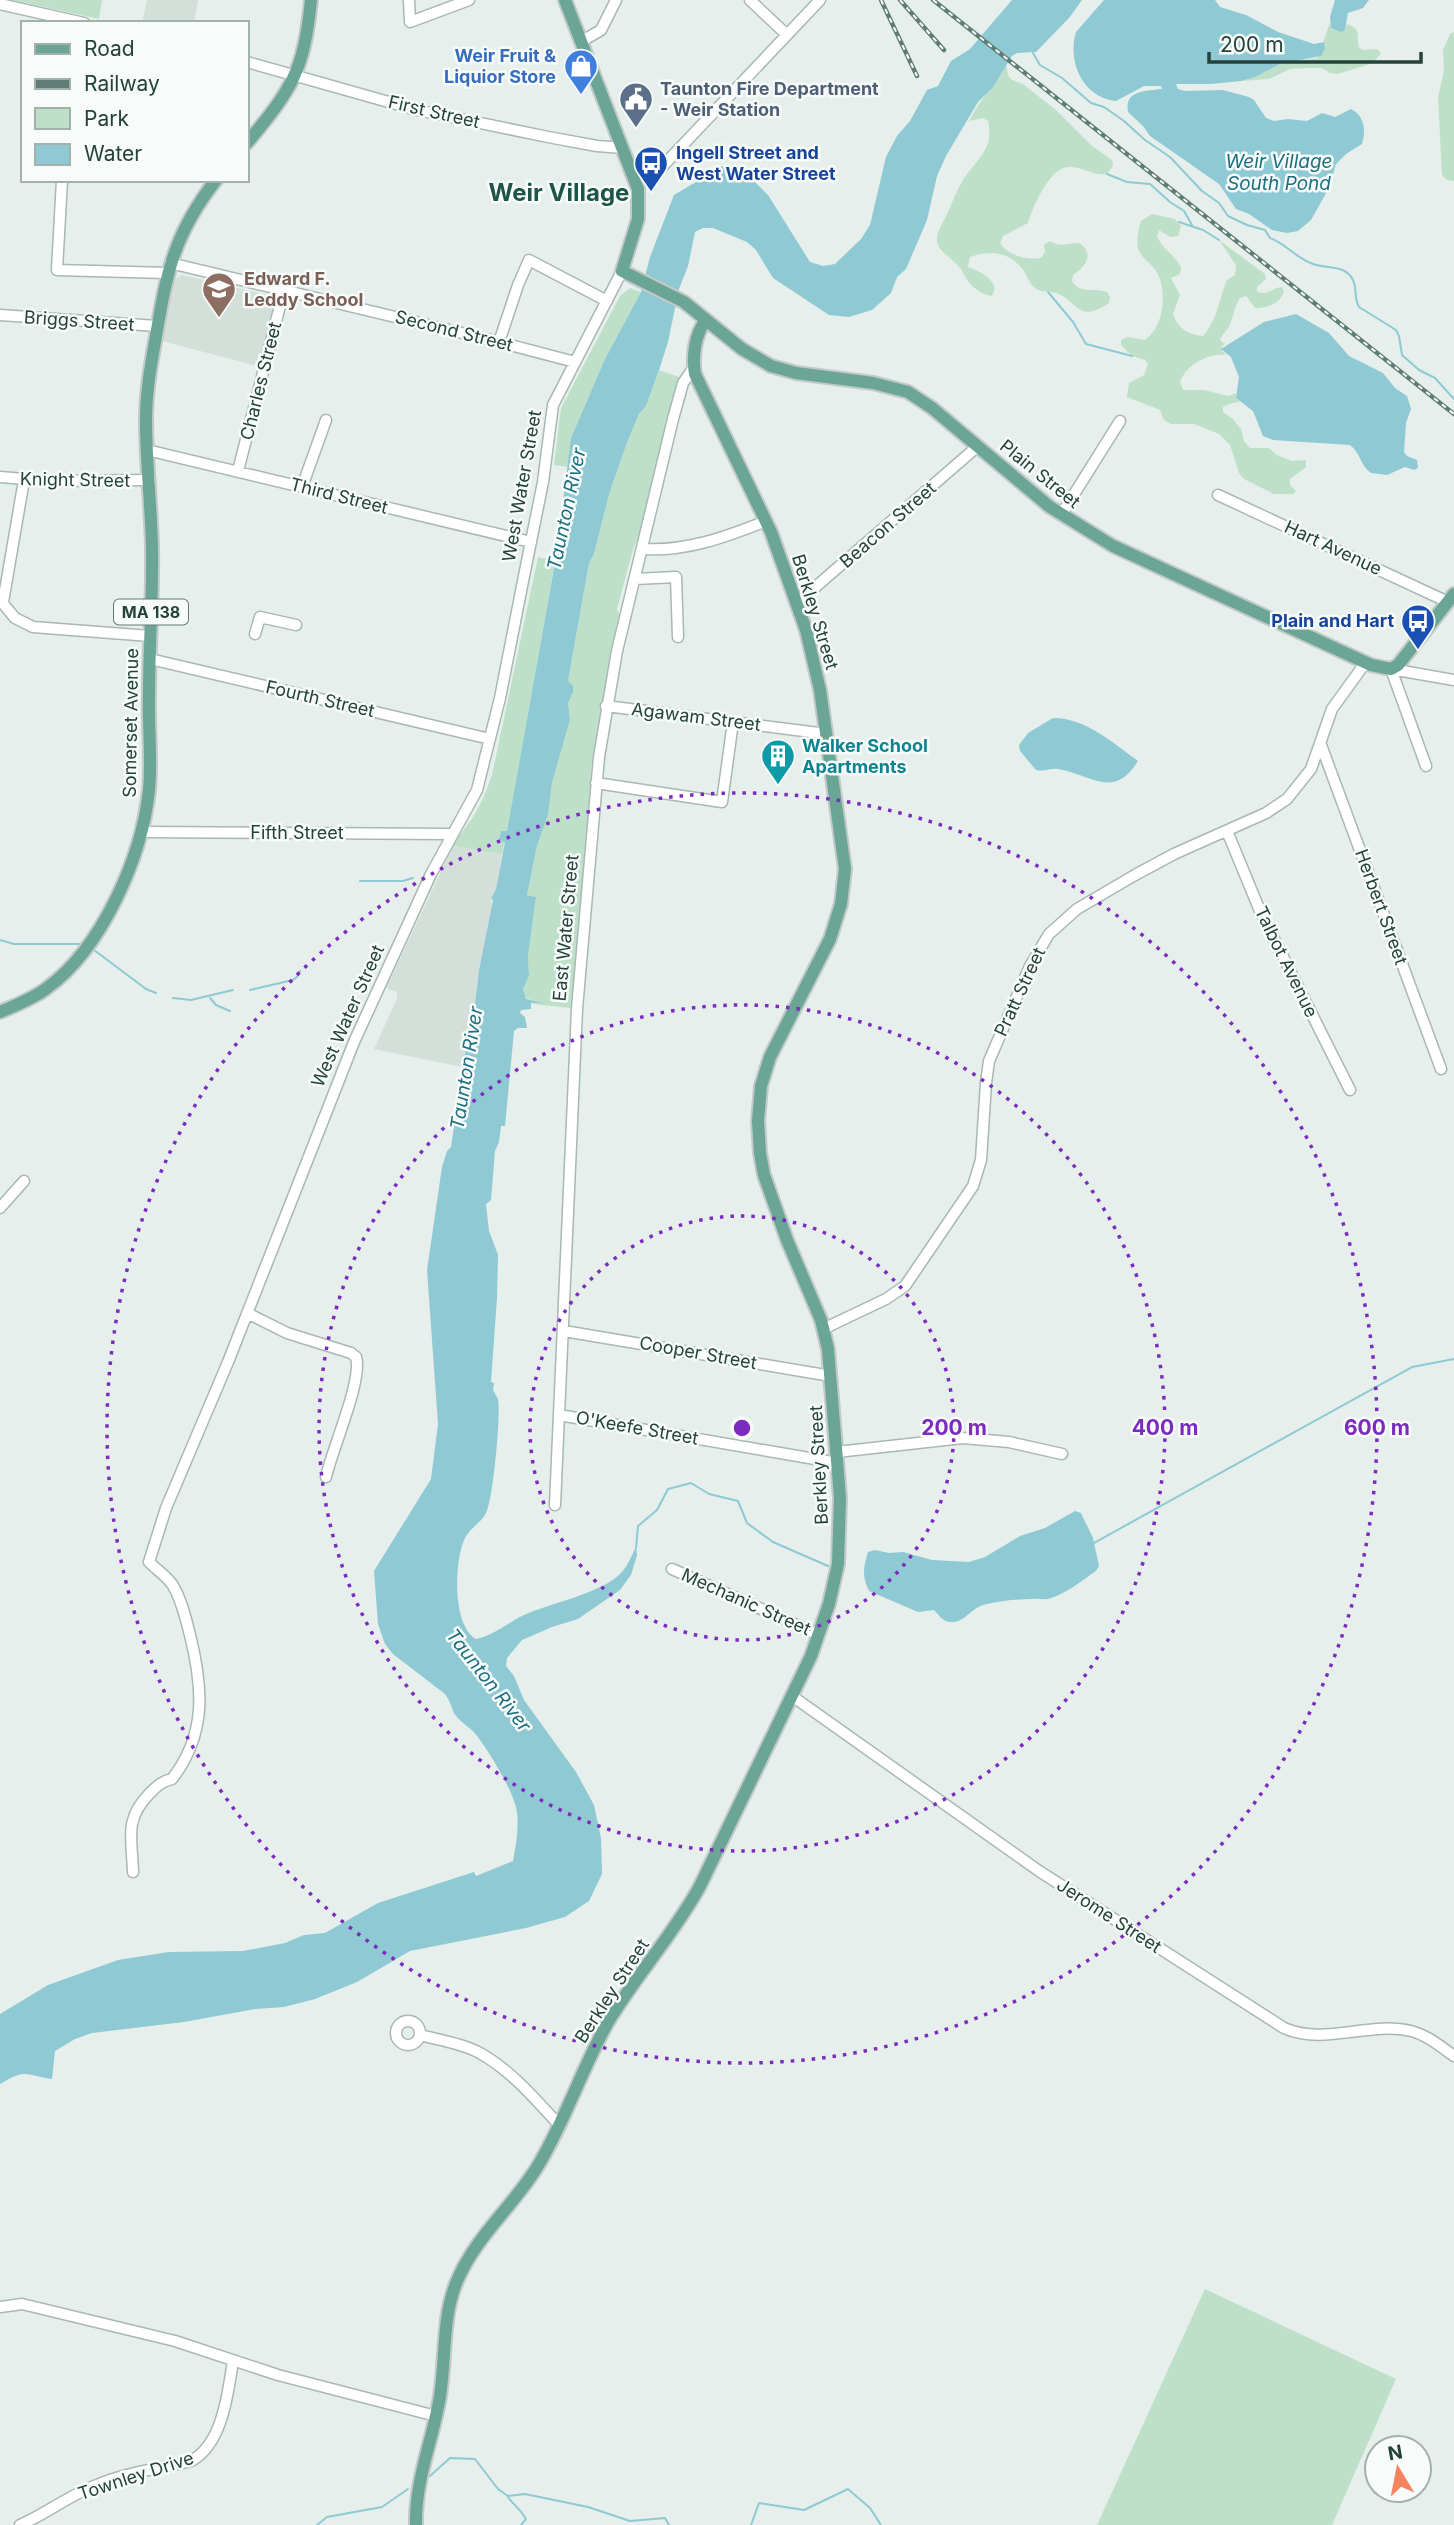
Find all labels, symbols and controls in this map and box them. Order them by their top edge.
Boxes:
legend [21,21,248,182]
scale bar [1209,21,1421,65]
text: 200 m [1220,32,1284,57]
text: Road [84,36,135,61]
place label: Weir Fruit & Liquior Store [444,45,556,87]
shop icon: Weir Fruit & Liquior Store [562,47,600,96]
text: Railway [84,71,160,96]
place label: Taunton Fire Department - Weir Station [660,78,879,120]
public building icon: Taunton Fire Department - Weir Station [617,80,655,129]
street label: First Street [386,91,482,132]
text: Park [84,106,129,131]
text: Water [84,141,142,166]
place label: Ingell Street and West Water Street [676,142,836,184]
bus stop icon: Ingell Street and West Water Street [632,144,670,193]
water label: Weir Village South Pond [1226,150,1333,195]
district label: Weir Village [489,178,629,207]
place label: Edward F. Leddy School [244,268,363,310]
school or university icon: Edward F. Leddy School [200,270,238,319]
street label: Briggs Street [23,306,135,335]
street label: Second Street [393,306,515,355]
street label: Charles Street [236,319,285,442]
street label: West Water Street [498,408,545,563]
street label: Plain Street [996,435,1085,512]
water label: Taunton River [542,445,591,572]
street label: Knight Street [20,468,131,491]
street label: Third Street [288,473,390,518]
street label: Beacon Street [835,477,940,572]
street label: Hart Avenue [1281,516,1385,579]
street label: Berkley Street [788,552,843,672]
road number: MA 138 [114,600,188,624]
bus stop icon: Plain and Hart [1399,602,1437,651]
place label: Plain and Hart [1271,610,1394,631]
street label: Somerset Avenue [119,648,142,798]
street label: Fourth Street [264,676,377,721]
street label: Agawam Street [630,698,762,735]
place label: Walker School Apartments [802,735,928,777]
building icon: Walker School Apartments [759,737,797,786]
street label: Fifth Street [250,822,344,843]
street label: Herbert Street [1351,846,1412,967]
street label: East Water Street [549,854,582,1002]
street label: Talbot Avenue [1251,903,1322,1021]
street label: West Water Street [307,941,388,1090]
street label: Pratt Street [990,944,1049,1040]
water label: Taunton River [445,1004,488,1131]
street label: Cooper Street [638,1332,759,1373]
street label: Berkley Street [805,1405,832,1525]
street label: O'Keefe Street [574,1406,700,1449]
text: 200 m [921,1415,987,1440]
text: 400 m [1132,1415,1198,1440]
text: 600 m [1344,1415,1410,1440]
centre of rings [730,1416,754,1440]
street label: Mechanic Street [678,1564,814,1639]
water label: Taunton River [441,1624,536,1737]
street label: Jerome Street [1053,1874,1165,1957]
street label: Berkley Street [570,1935,653,2047]
north arrow [1363,2434,1433,2504]
text: N [1386,2440,1404,2465]
street label: Townley Drive [75,2447,196,2504]

